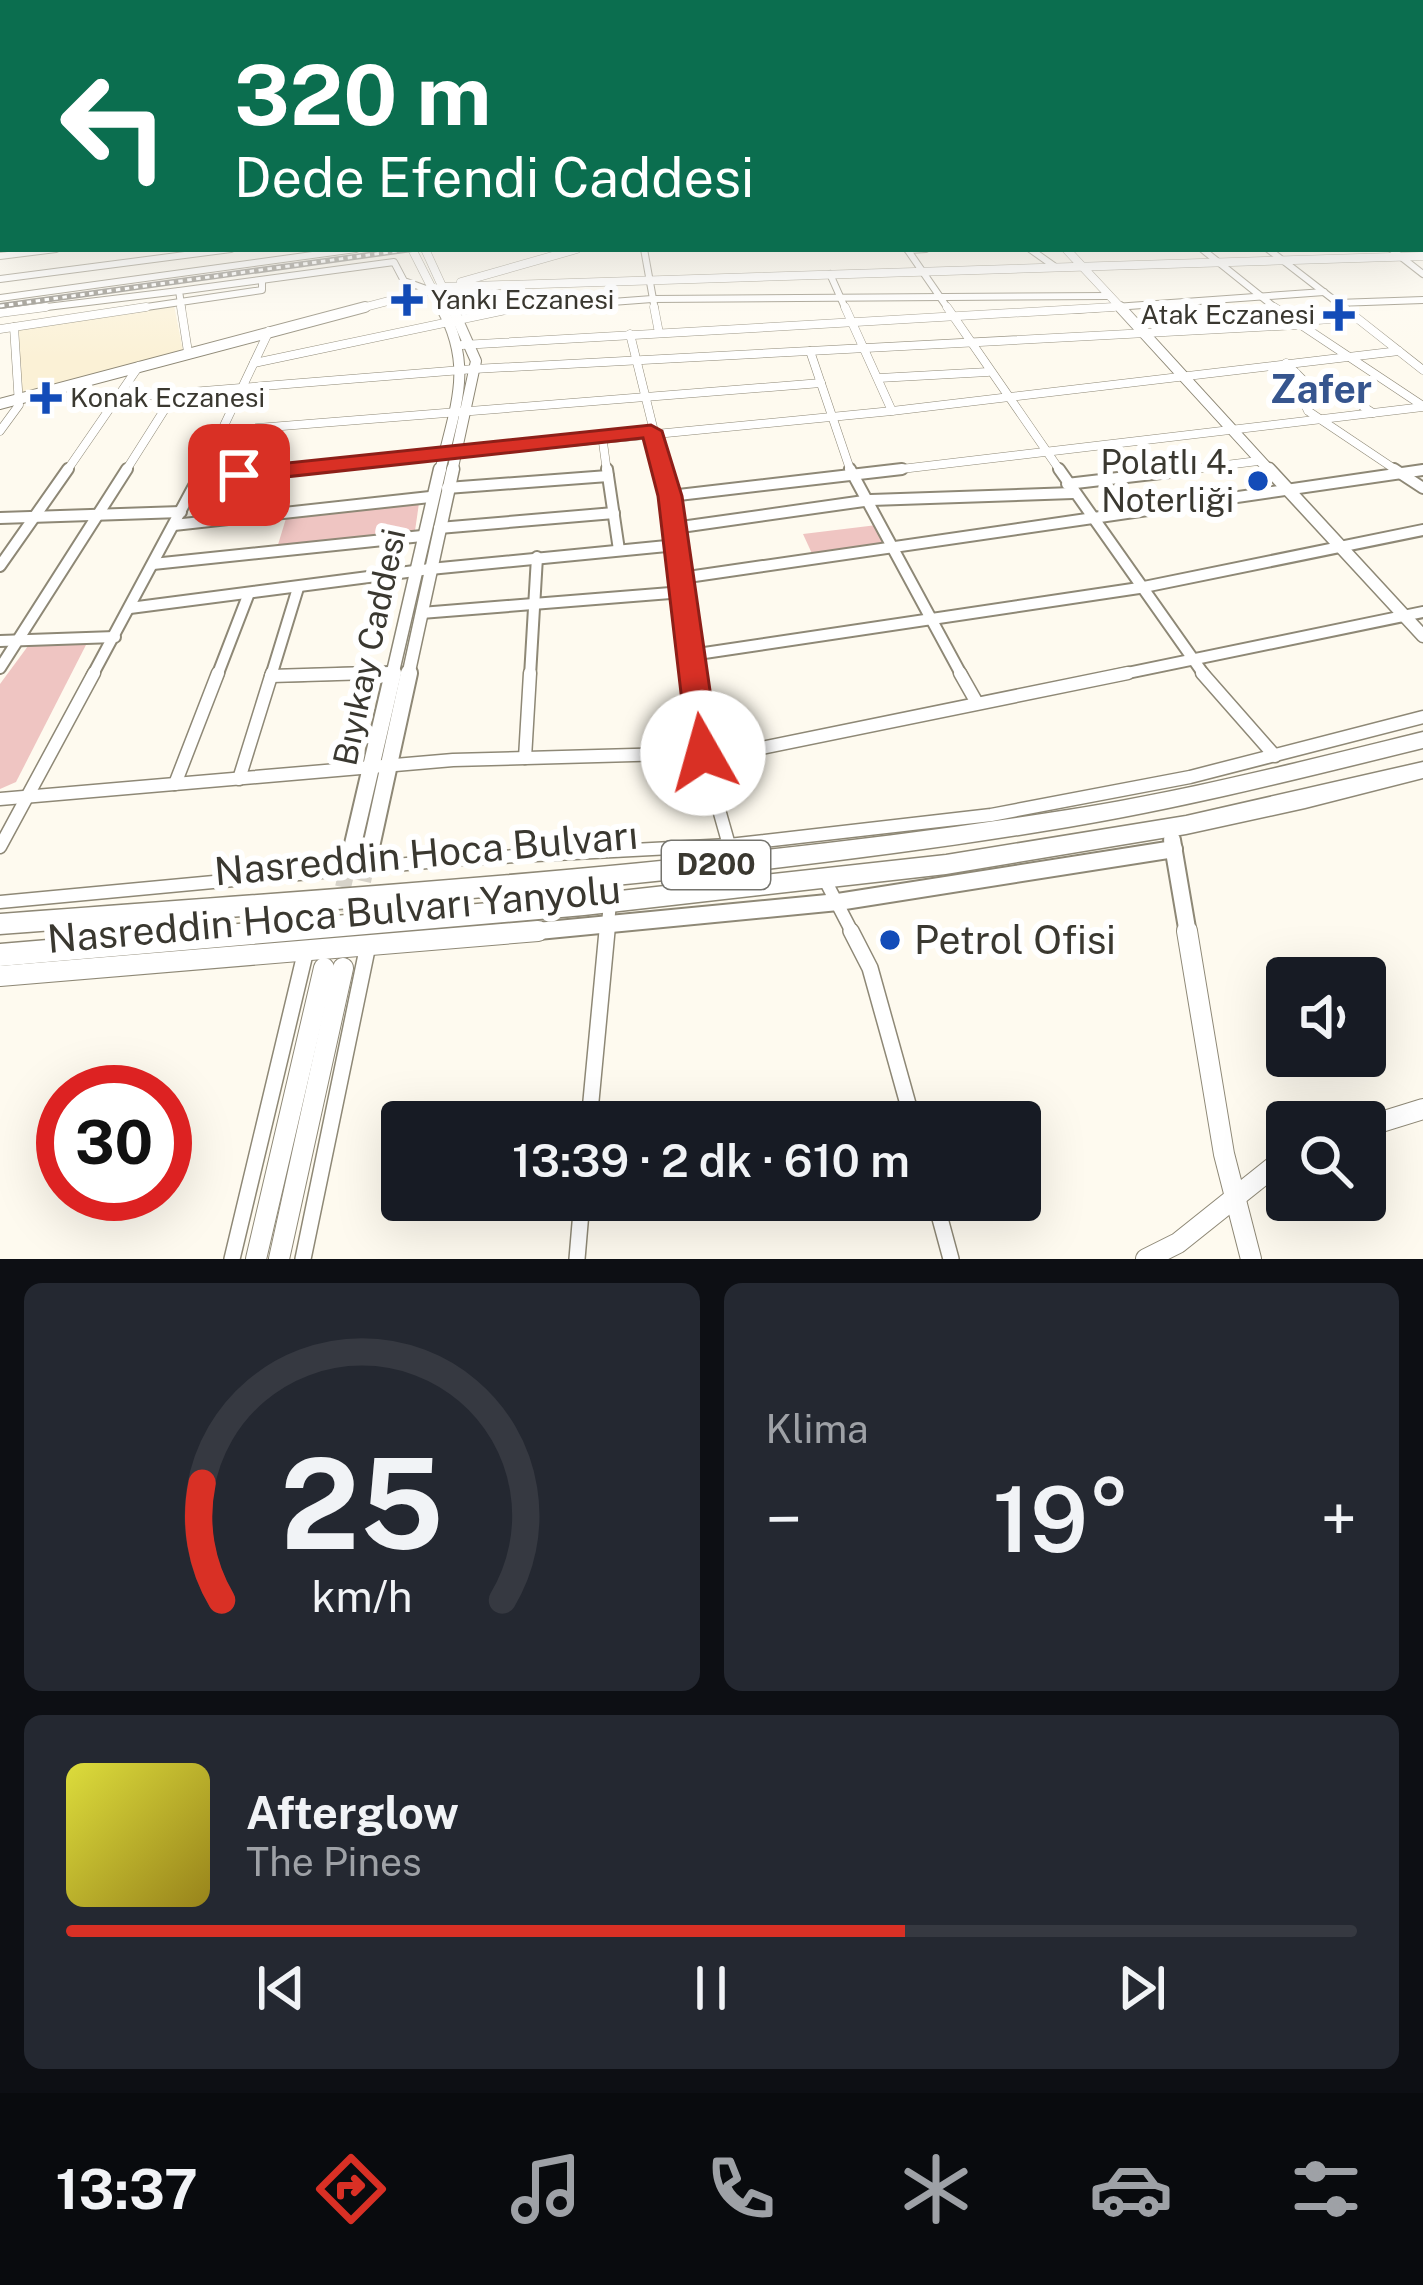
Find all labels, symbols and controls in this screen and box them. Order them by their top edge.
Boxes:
text: 320 m [234,45,492,144]
icon: left [36,48,192,204]
text: Dede Efendi Caddesi [234,146,754,209]
place label: Yankı Eczanesi [431,283,614,315]
marker: Yankı Eczanesi [394,287,420,313]
place label: Atak Eczanesi [1140,298,1315,330]
marker: Atak Eczanesi [1326,302,1352,328]
district label: Zafer [1270,366,1372,412]
place label: Konak Eczanesi [70,381,265,413]
marker: Konak Eczanesi [33,385,59,411]
pin [188,424,290,526]
icon: arrive [206,442,272,508]
place label: Polatlı 4. Noterliği [1100,443,1234,519]
marker: Polatlı 4. Noterliği [1245,468,1271,494]
street label: Bıyıkay Caddesi [325,525,413,769]
position arrow [640,690,766,816]
street label: Nasreddin Hoca Bulvarı [212,812,640,894]
road number: D200 [662,841,770,889]
street label: Nasreddin Hoca Bulvarı Yanyolu [45,866,623,962]
place label: Petrol Ofisi [914,917,1116,963]
marker: Petrol Ofisi [877,927,903,953]
map controls [1266,957,1386,1221]
button: sound [1266,957,1386,1077]
speed limit sign: 30 [36,1065,192,1221]
button: search [1266,1101,1386,1221]
text: 13:39 · 2 dk · 610 m [512,1134,910,1187]
text: Klima [766,1406,869,1452]
text: 25 [280,1430,443,1577]
text: 19° [992,1466,1130,1572]
text: − [766,1480,802,1558]
text: + [1320,1480,1357,1558]
text: km/h [311,1571,412,1622]
text: Afterglow [246,1786,459,1839]
text: The Pines [246,1839,422,1885]
icon: previous [248,1955,314,2021]
icon: pause [678,1955,744,2021]
icon: next [1109,1955,1175,2021]
icon: directions [309,2147,393,2231]
icon: music [504,2147,588,2231]
icon: phone [699,2147,783,2231]
icon: climate [894,2147,978,2231]
icon: car [1089,2147,1173,2231]
icon: filters [1284,2147,1368,2231]
text: 13:37 [55,2158,198,2221]

